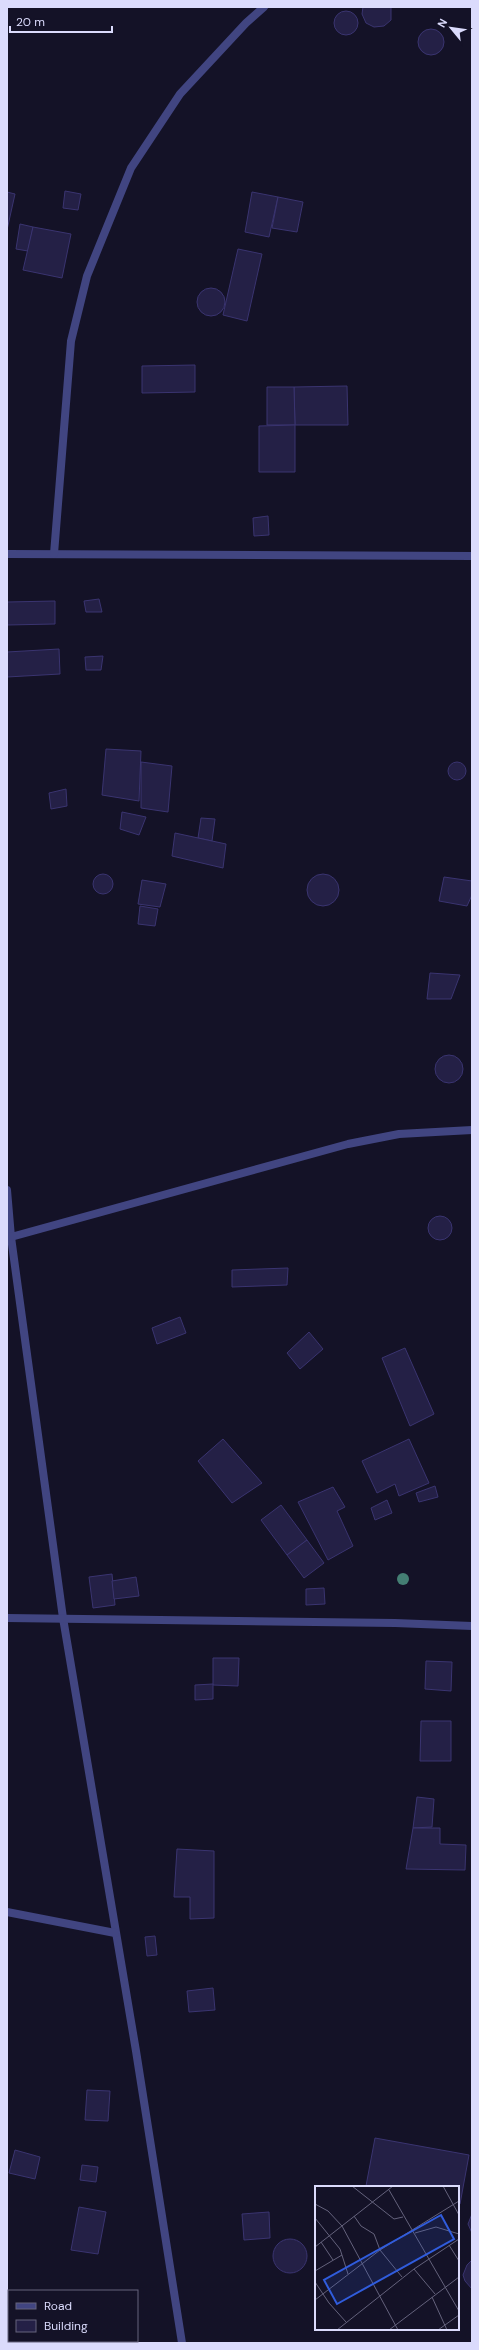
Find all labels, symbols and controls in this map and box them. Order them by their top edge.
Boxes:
scale bar [10,8,112,34]
north arrow [431,8,471,48]
text: 20 m [16,14,45,30]
text: N [434,16,450,30]
inset map [315,2186,459,2330]
legend [8,2290,138,2342]
text: Road [44,2298,72,2314]
text: Building [44,2318,88,2334]

